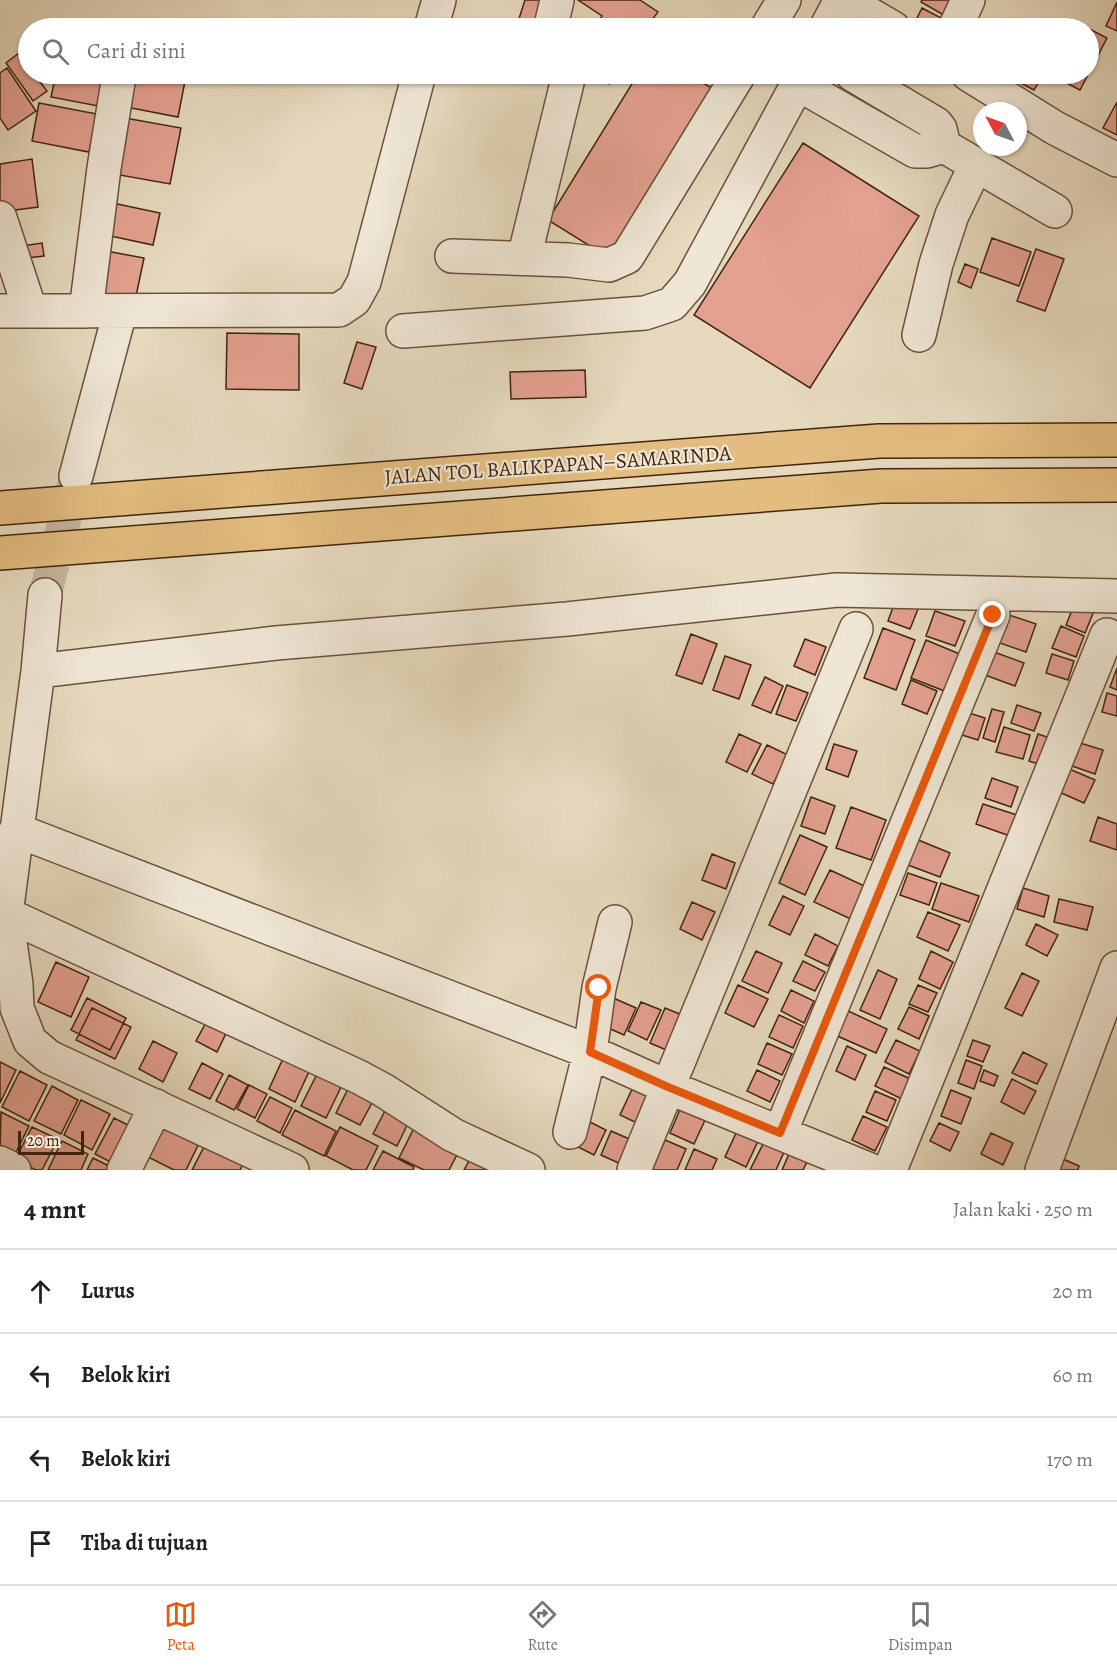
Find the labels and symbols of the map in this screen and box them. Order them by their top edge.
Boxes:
north arrow [973,102,1027,156]
street label: JALAN TOL BALIKPAPAN–SAMARINDA [384,439,733,491]
route end [979,601,1005,627]
route start [585,974,611,1000]
scale bar [18,1128,84,1156]

